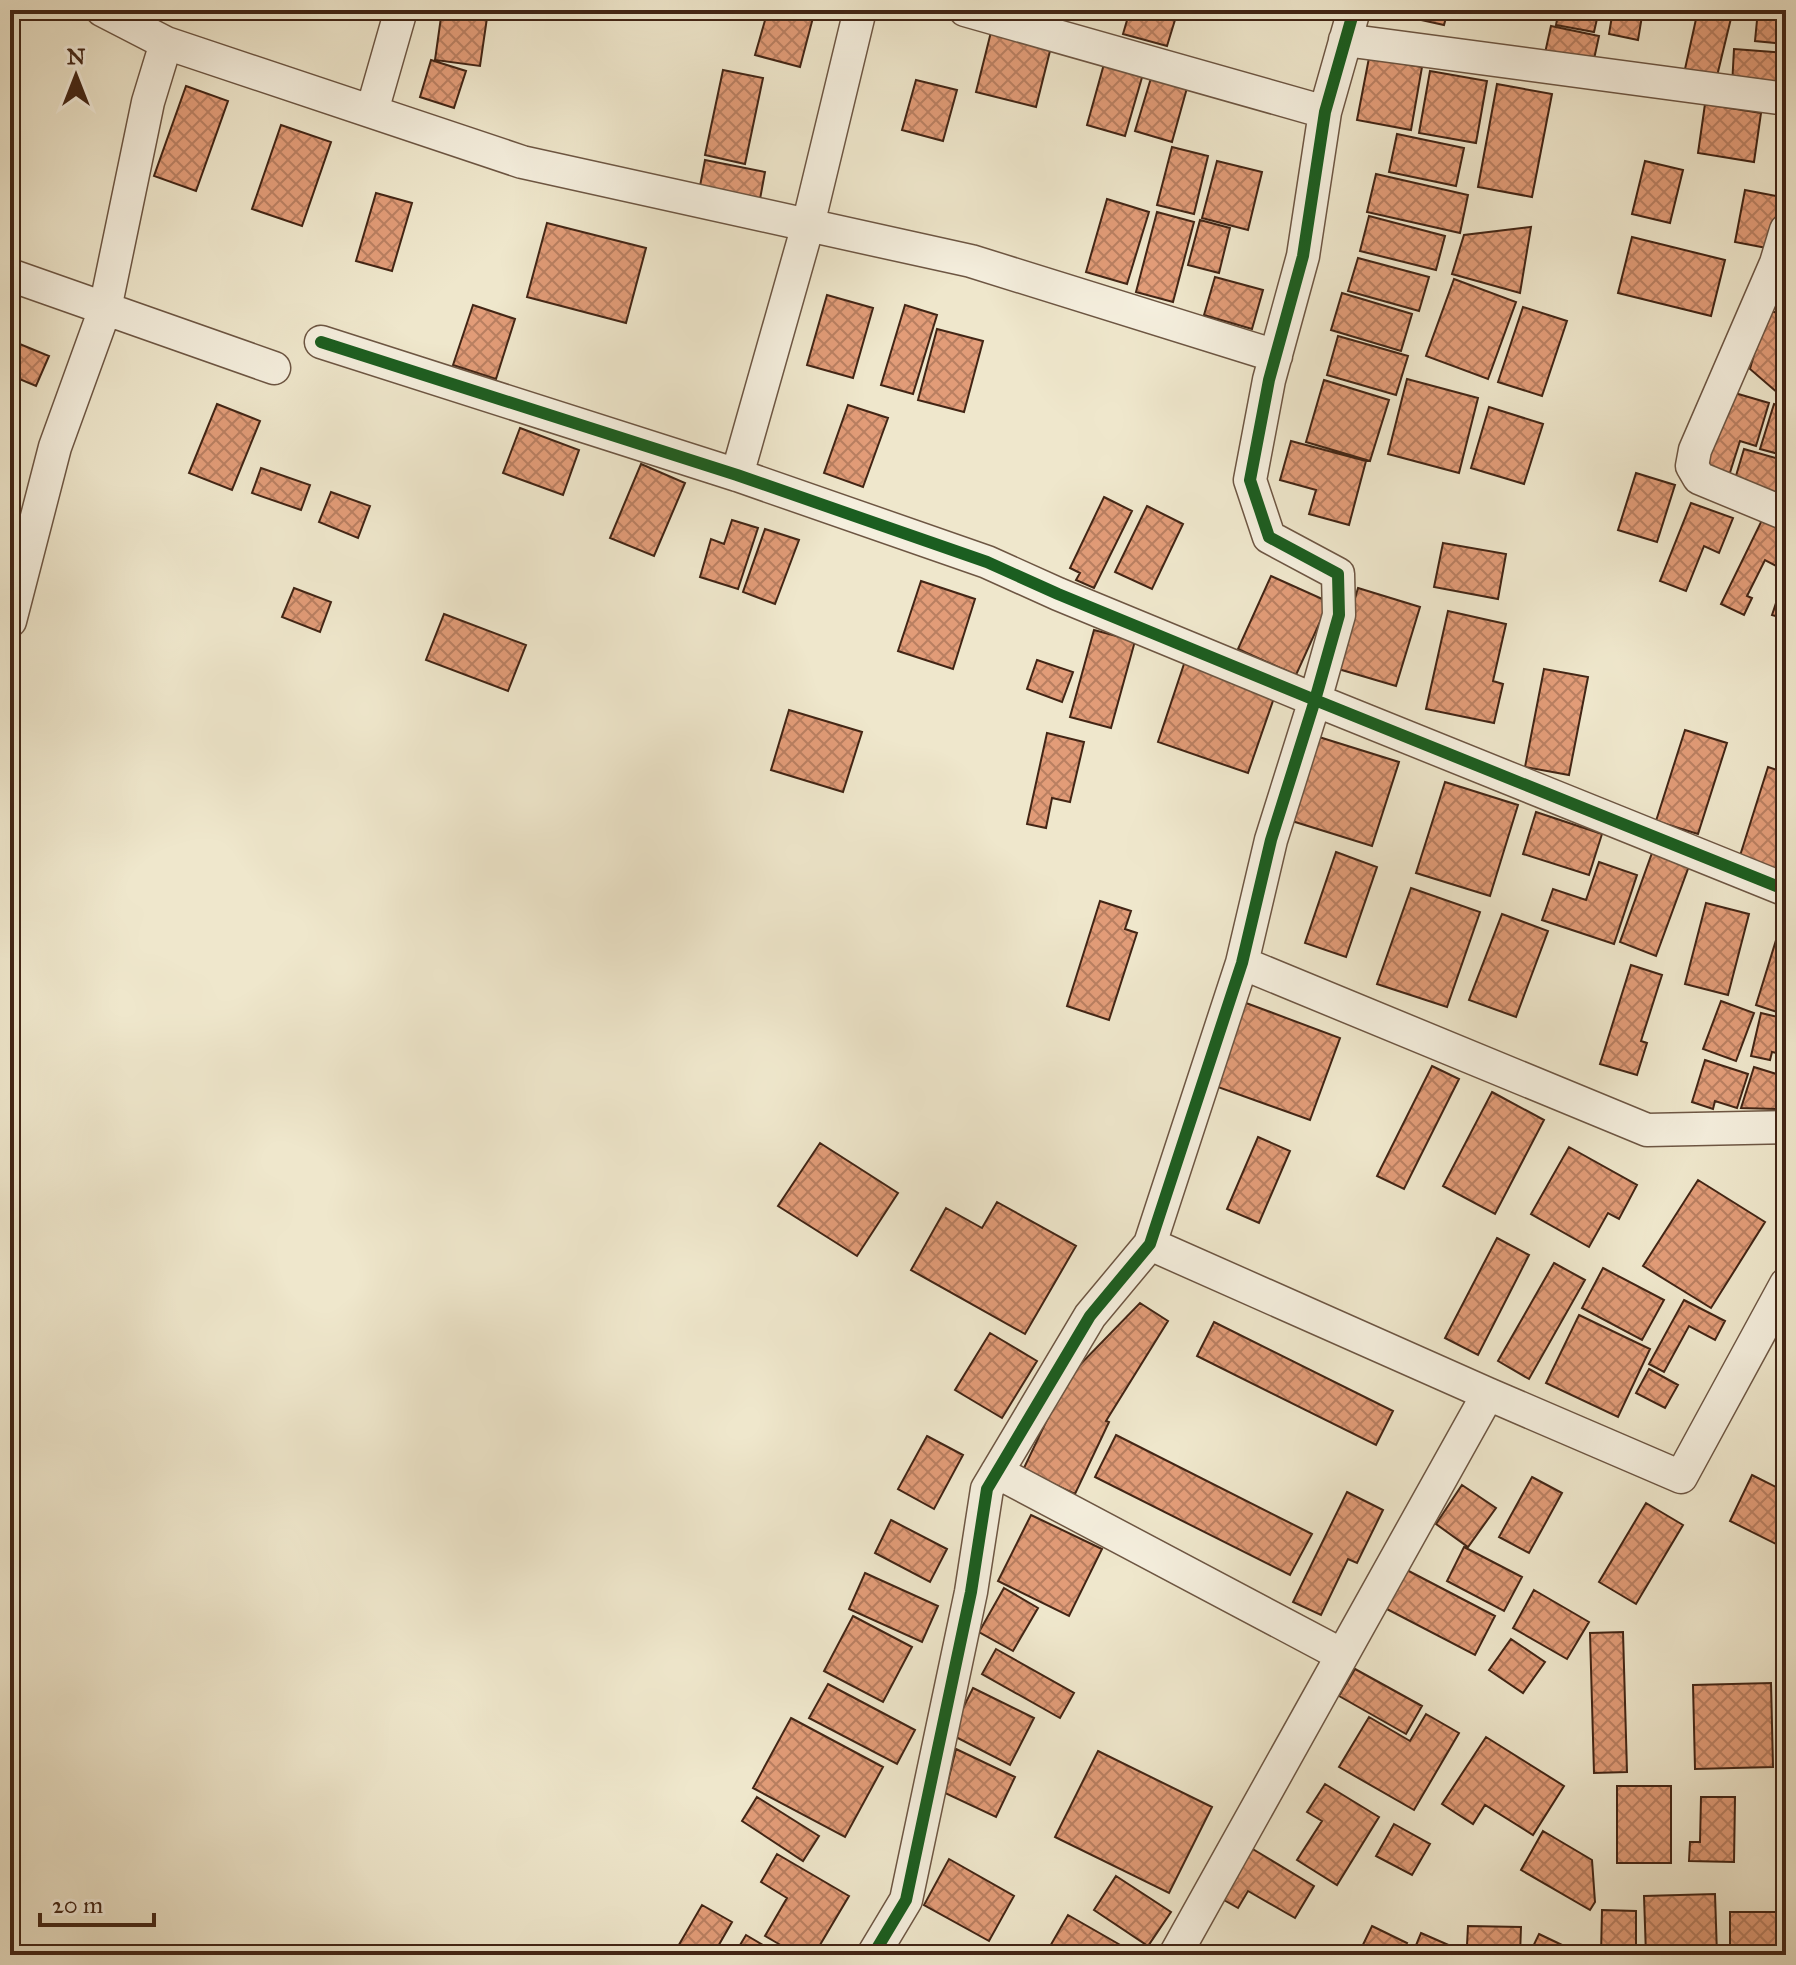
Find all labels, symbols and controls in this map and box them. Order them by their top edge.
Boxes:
north arrow [36,36,116,116]
text: N [67,43,86,70]
scale bar [40,1877,154,1927]
text: 20 m [52,1890,103,1920]

